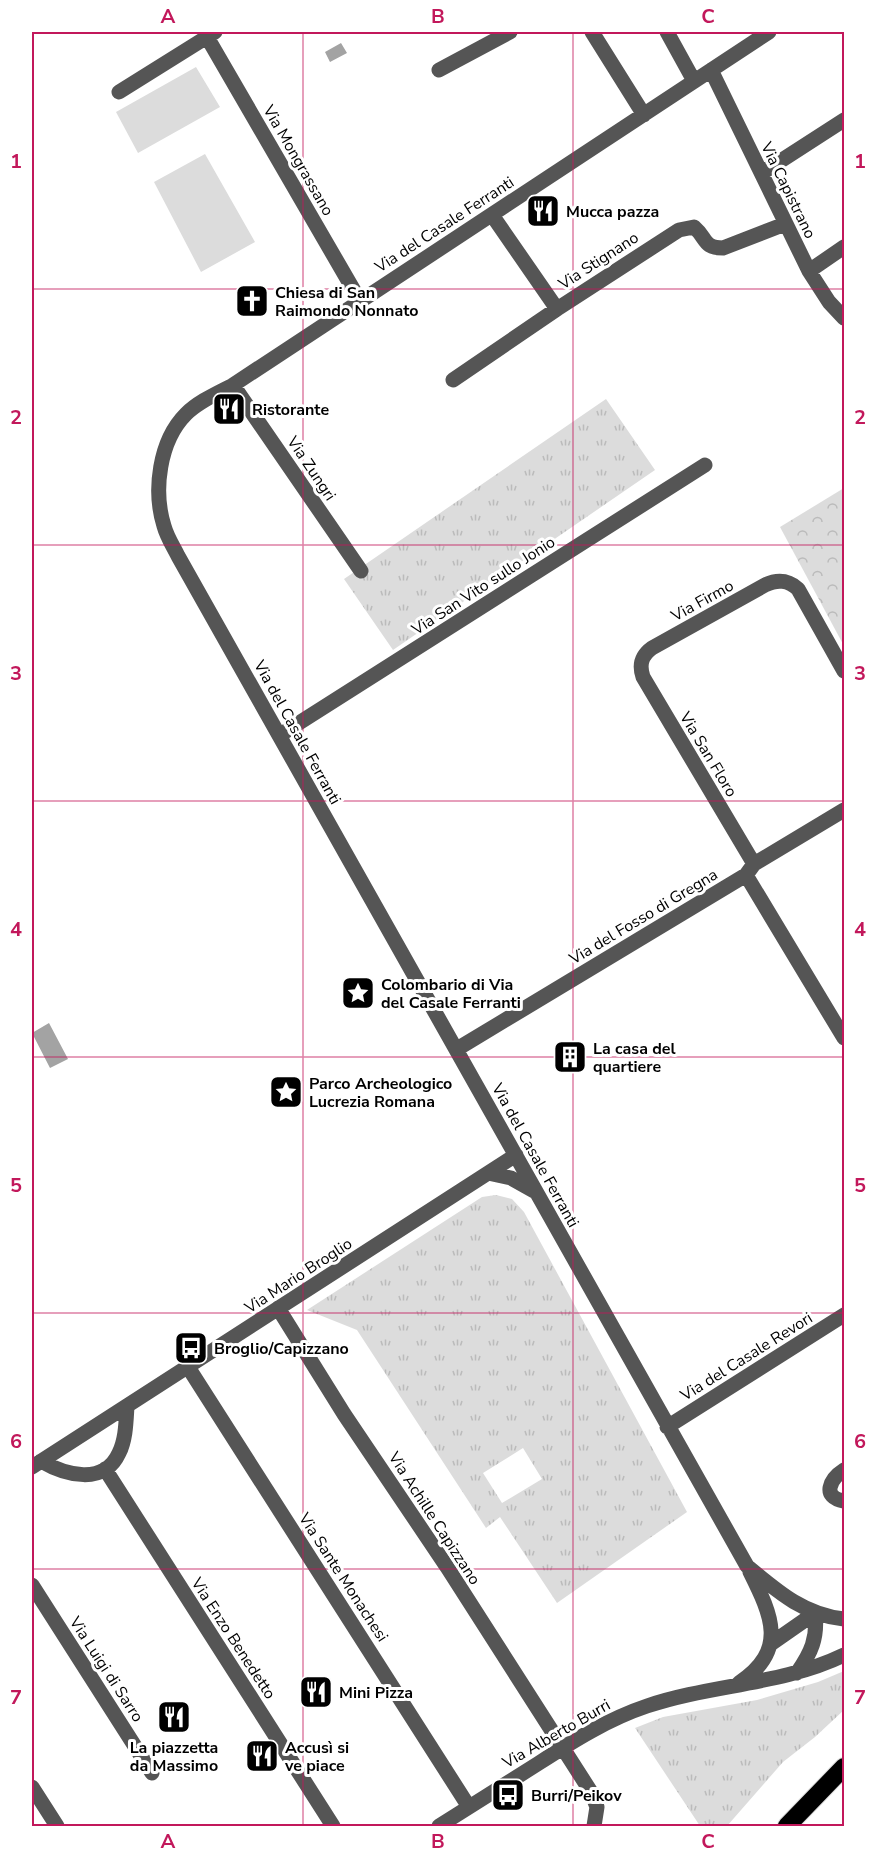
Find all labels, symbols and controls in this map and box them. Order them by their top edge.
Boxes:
text: A [161,3,176,30]
text: B [431,3,445,30]
text: C [701,3,715,30]
street label: Via Mongrassano [257,100,339,220]
street label: Via Capistrano [755,138,821,242]
text: 1 [10,148,22,175]
text: 1 [854,148,866,175]
street label: Via del Casale Ferranti [370,172,518,279]
restaurant icon: Mucca pazza [525,193,561,229]
place label: Mucca pazza [566,201,659,223]
street label: Via Stignano [553,227,643,295]
place label: Chiesa di San Raimondo Nonnato [275,282,418,322]
church icon: Chiesa di San Raimondo Nonnato [234,283,270,319]
restaurant icon: Ristorante [211,391,247,427]
place label: Ristorante [252,399,329,421]
text: 2 [10,404,22,431]
text: 2 [854,404,866,431]
street label: Via Zungri [281,431,341,505]
street label: Via San Vito sullo Jonio [407,531,560,641]
street label: Via Firmo [666,575,738,627]
street label: Via del Casale Ferranti [248,656,346,809]
text: 3 [10,660,22,687]
text: 3 [854,660,866,687]
street label: Via San Floro [674,707,742,801]
street label: Via del Fosso di Gregna [564,864,722,970]
text: 4 [10,916,22,943]
text: 4 [854,916,866,943]
place label: Colombario di Via del Casale Ferranti [381,974,521,1014]
place icon: Colombario di Via del Casale Ferranti [340,975,376,1011]
place label: La casa del quartiere [593,1038,676,1078]
building icon: La casa del quartiere [552,1039,588,1075]
place label: Parco Archeologico Lucrezia Romana [309,1073,452,1113]
place icon: Parco Archeologico Lucrezia Romana [268,1074,304,1110]
street label: Via del Casale Ferranti [486,1079,584,1232]
text: 5 [10,1172,22,1199]
text: 5 [854,1172,866,1199]
street label: Via Mario Broglio [240,1233,357,1319]
street label: Via del Casale Revori [675,1307,817,1407]
bus stop icon: Broglio/Capizzano [173,1330,209,1366]
place label: Broglio/Capizzano [214,1338,349,1360]
text: 6 [10,1428,22,1455]
text: 6 [854,1428,866,1455]
street label: Via Achille Capizzano [382,1447,485,1589]
street label: Via Sante Monachesi [293,1508,393,1646]
street label: Via Enzo Benedetto [185,1573,281,1704]
street label: Via Luigi di Sarro [63,1612,149,1727]
restaurant icon: Mini Pizza [298,1674,334,1710]
place label: Mini Pizza [339,1682,413,1704]
text: 7 [10,1684,22,1711]
text: 7 [854,1684,866,1711]
street label: Via Alberto Burri [498,1694,614,1774]
restaurant icon: La piazzetta da Massimo [156,1699,192,1735]
place label: La piazzetta da Massimo [130,1737,218,1777]
place label: Accusì si ve piace [284,1737,349,1777]
restaurant icon: Accusì si ve piace [244,1738,280,1774]
bus stop icon: Burri/Peikov [490,1777,526,1813]
place label: Burri/Peikov [531,1785,622,1807]
text: A [161,1828,176,1855]
text: B [431,1828,445,1855]
text: C [701,1828,715,1855]

